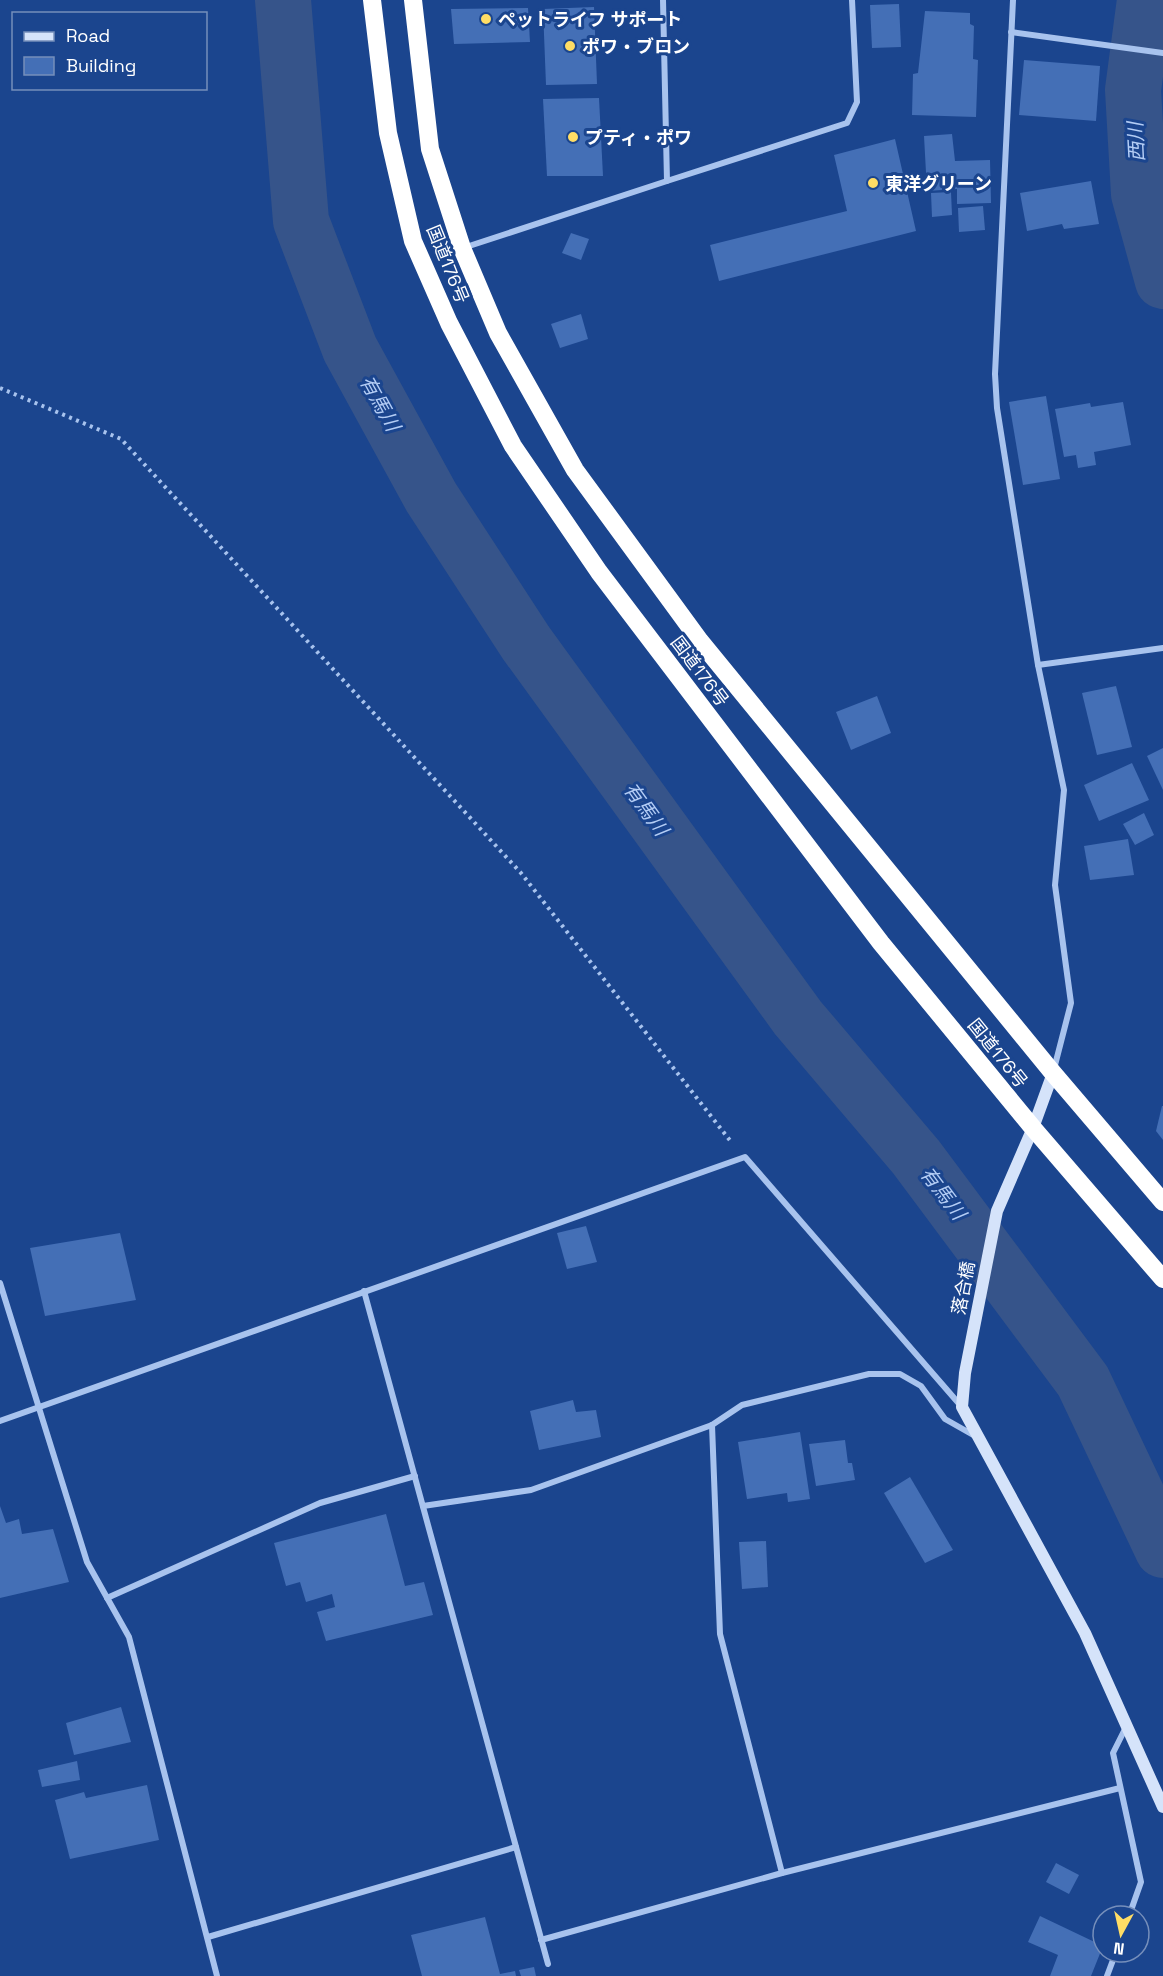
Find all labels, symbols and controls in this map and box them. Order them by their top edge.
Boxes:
place label: ペットライフ サポート [498,8,683,31]
legend [12,12,207,90]
marker: ペットライフ サポート [479,12,493,26]
text: Road [66,24,110,47]
place label: ポワ・ブロン [582,35,690,58]
marker: ポワ・ブロン [563,39,577,53]
text: Building [66,54,136,77]
water label: 西川 [1122,119,1150,163]
place label: プティ・ポワ [585,126,692,149]
marker: プティ・ポワ [566,130,580,144]
place label: 東洋グリーン [885,172,992,195]
marker: 東洋グリーン [866,176,880,190]
street label: 国道176号 [422,221,474,307]
water label: 有馬川 [354,370,407,437]
street label: 国道176号 [666,631,734,711]
water label: 有馬川 [618,777,675,843]
street label: 国道176号 [963,1014,1033,1092]
water label: 有馬川 [915,1161,973,1226]
street label: 落合橋 [947,1259,979,1317]
north arrow [1091,1904,1151,1964]
text: N [1112,1937,1126,1960]

